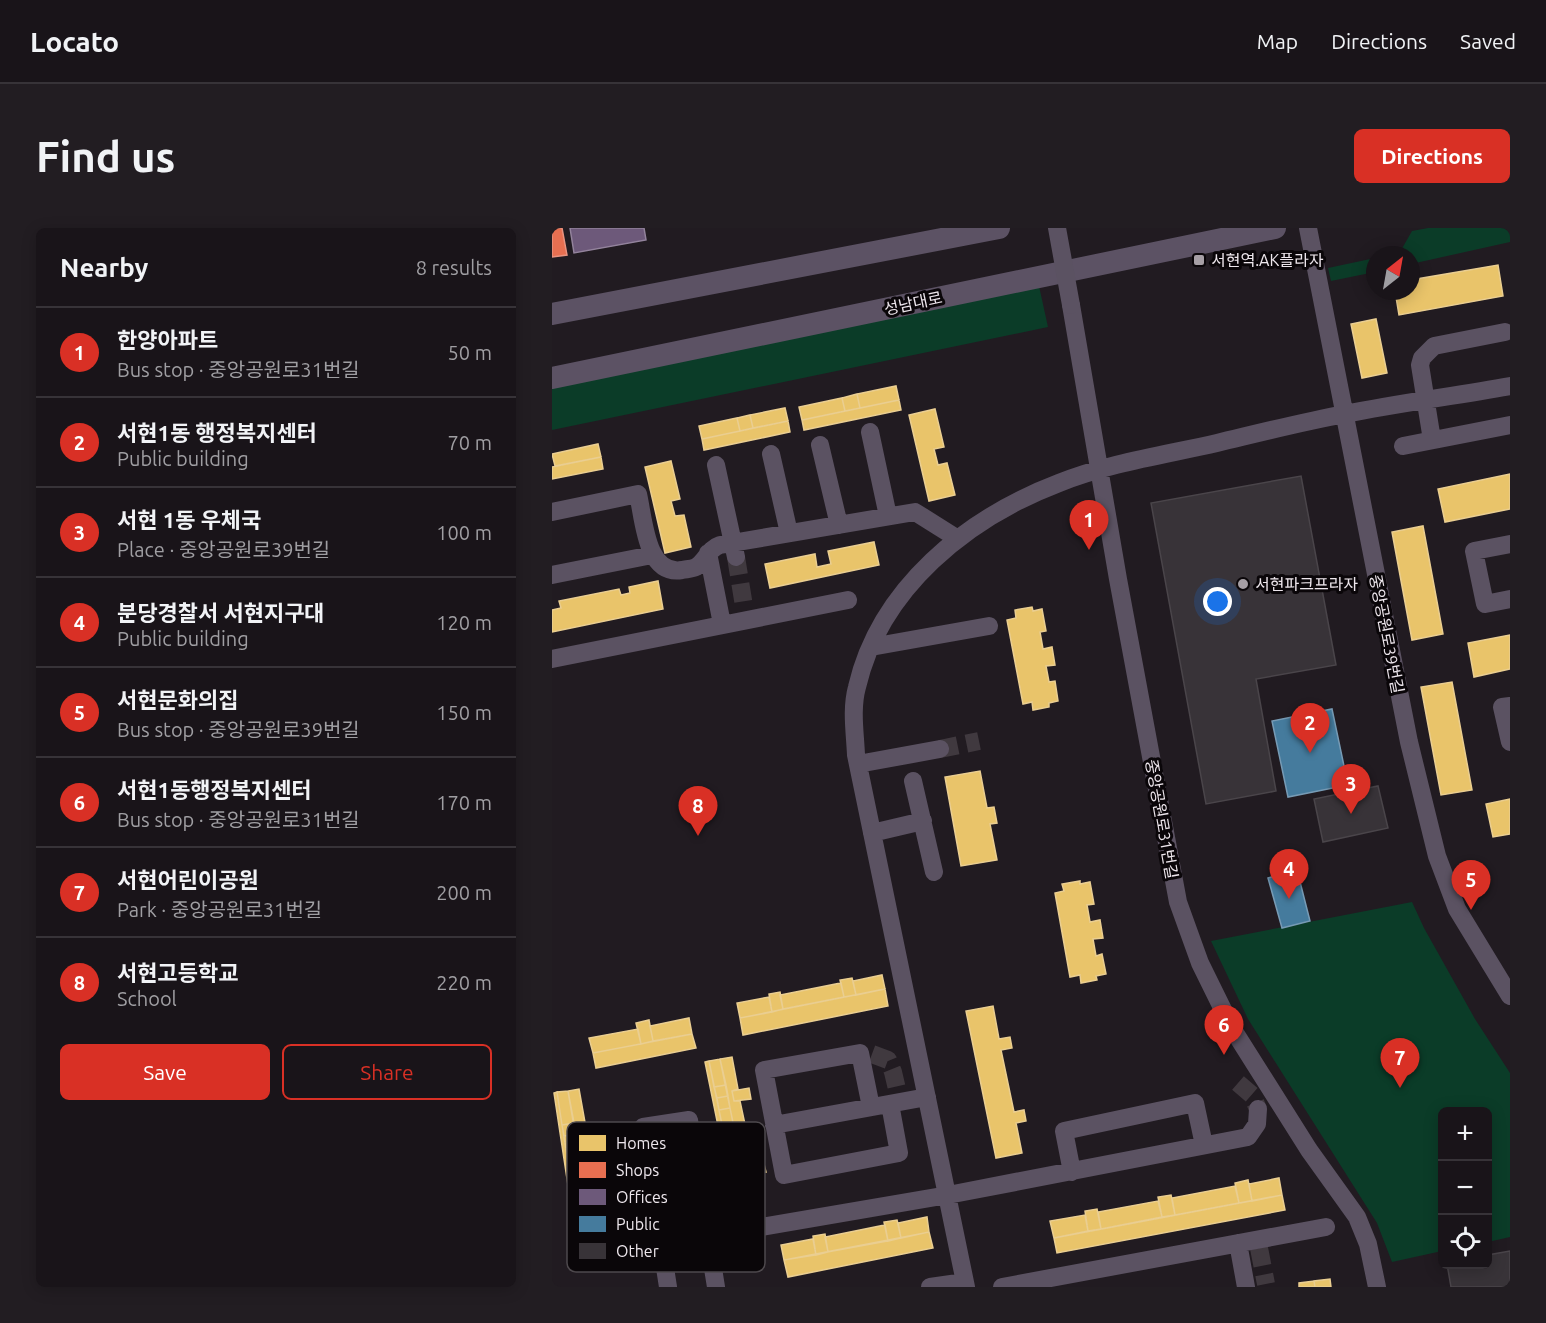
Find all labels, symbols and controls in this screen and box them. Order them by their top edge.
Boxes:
text: Locato [30,26,119,57]
text: Map [1257,29,1298,53]
text: Directions [1331,29,1427,53]
text: Saved [1460,29,1516,53]
button: Directions [1354,129,1510,183]
text: Find us [36,133,175,180]
north arrow [1366,246,1420,300]
place label: 서현역.AK플라자 [1211,251,1324,269]
text: Nearby [60,253,148,282]
marker: 서현역.AK플라자 [1192,253,1206,267]
text: 8 results [416,256,492,279]
street label: 성남대로 [882,288,944,318]
text: 한양아파트 [117,327,218,352]
text: 1 [74,341,85,364]
text: 50 m [448,341,492,364]
text: Bus stop · 중앙공원로31번길 [117,358,360,381]
text: 서현1동 행정복지센터 [117,420,317,445]
text: 2 [74,431,85,454]
text: 70 m [448,431,492,454]
text: Public building [117,447,249,470]
pin: 1 [1070,500,1108,550]
text: 서현 1동 우체국 [117,507,261,532]
text: 3 [74,521,85,544]
text: 100 m [436,521,492,544]
text: Place · 중앙공원로39번길 [117,538,330,561]
street label: 중앙공원로39번길 [1367,573,1407,695]
place label: 서현파크프라자 [1255,575,1358,593]
marker: 서현파크프라자 [1236,577,1250,591]
your location [1203,587,1232,616]
text: 분당경찰서 서현지구대 [117,600,325,625]
text: 4 [74,611,85,634]
text: 120 m [436,611,492,634]
text: Public building [117,627,249,650]
text: 서현문화의집 [117,687,238,712]
text: 5 [74,701,85,724]
text: 150 m [436,701,492,724]
pin: 2 [1290,704,1329,753]
text: Bus stop · 중앙공원로39번길 [117,718,360,741]
street label: 중앙공원로31번길 [1143,758,1181,880]
pin: 3 [1332,764,1370,814]
text: 서현1동행정복지센터 [117,777,312,802]
pin: 8 [678,786,718,836]
text: 6 [74,791,85,814]
text: 170 m [436,791,492,814]
text: Bus stop · 중앙공원로31번길 [117,808,360,831]
pin: 4 [1270,850,1308,899]
pin: 5 [1452,860,1490,910]
text: 서현어린이공원 [117,867,259,892]
text: 7 [74,881,85,904]
text: 200 m [436,881,492,904]
text: Park · 중앙공원로31번길 [117,898,322,921]
text: 서현고등학교 [117,960,238,985]
text: 8 [74,971,85,994]
text: 220 m [436,971,492,994]
text: School [117,987,177,1010]
pin: 6 [1204,1006,1244,1055]
pin: 7 [1380,1038,1420,1088]
button: Save [60,1044,270,1100]
button: Share [282,1044,492,1100]
map controls [1438,1107,1492,1269]
button: + [1438,1107,1492,1161]
legend [567,1122,765,1272]
text: Homes [616,1134,666,1152]
text: Shops [616,1161,659,1179]
button: − [1438,1161,1492,1215]
text: Offices [616,1188,668,1206]
text: Public [616,1215,660,1233]
button: locate [1438,1215,1492,1269]
text: Other [616,1242,659,1260]

